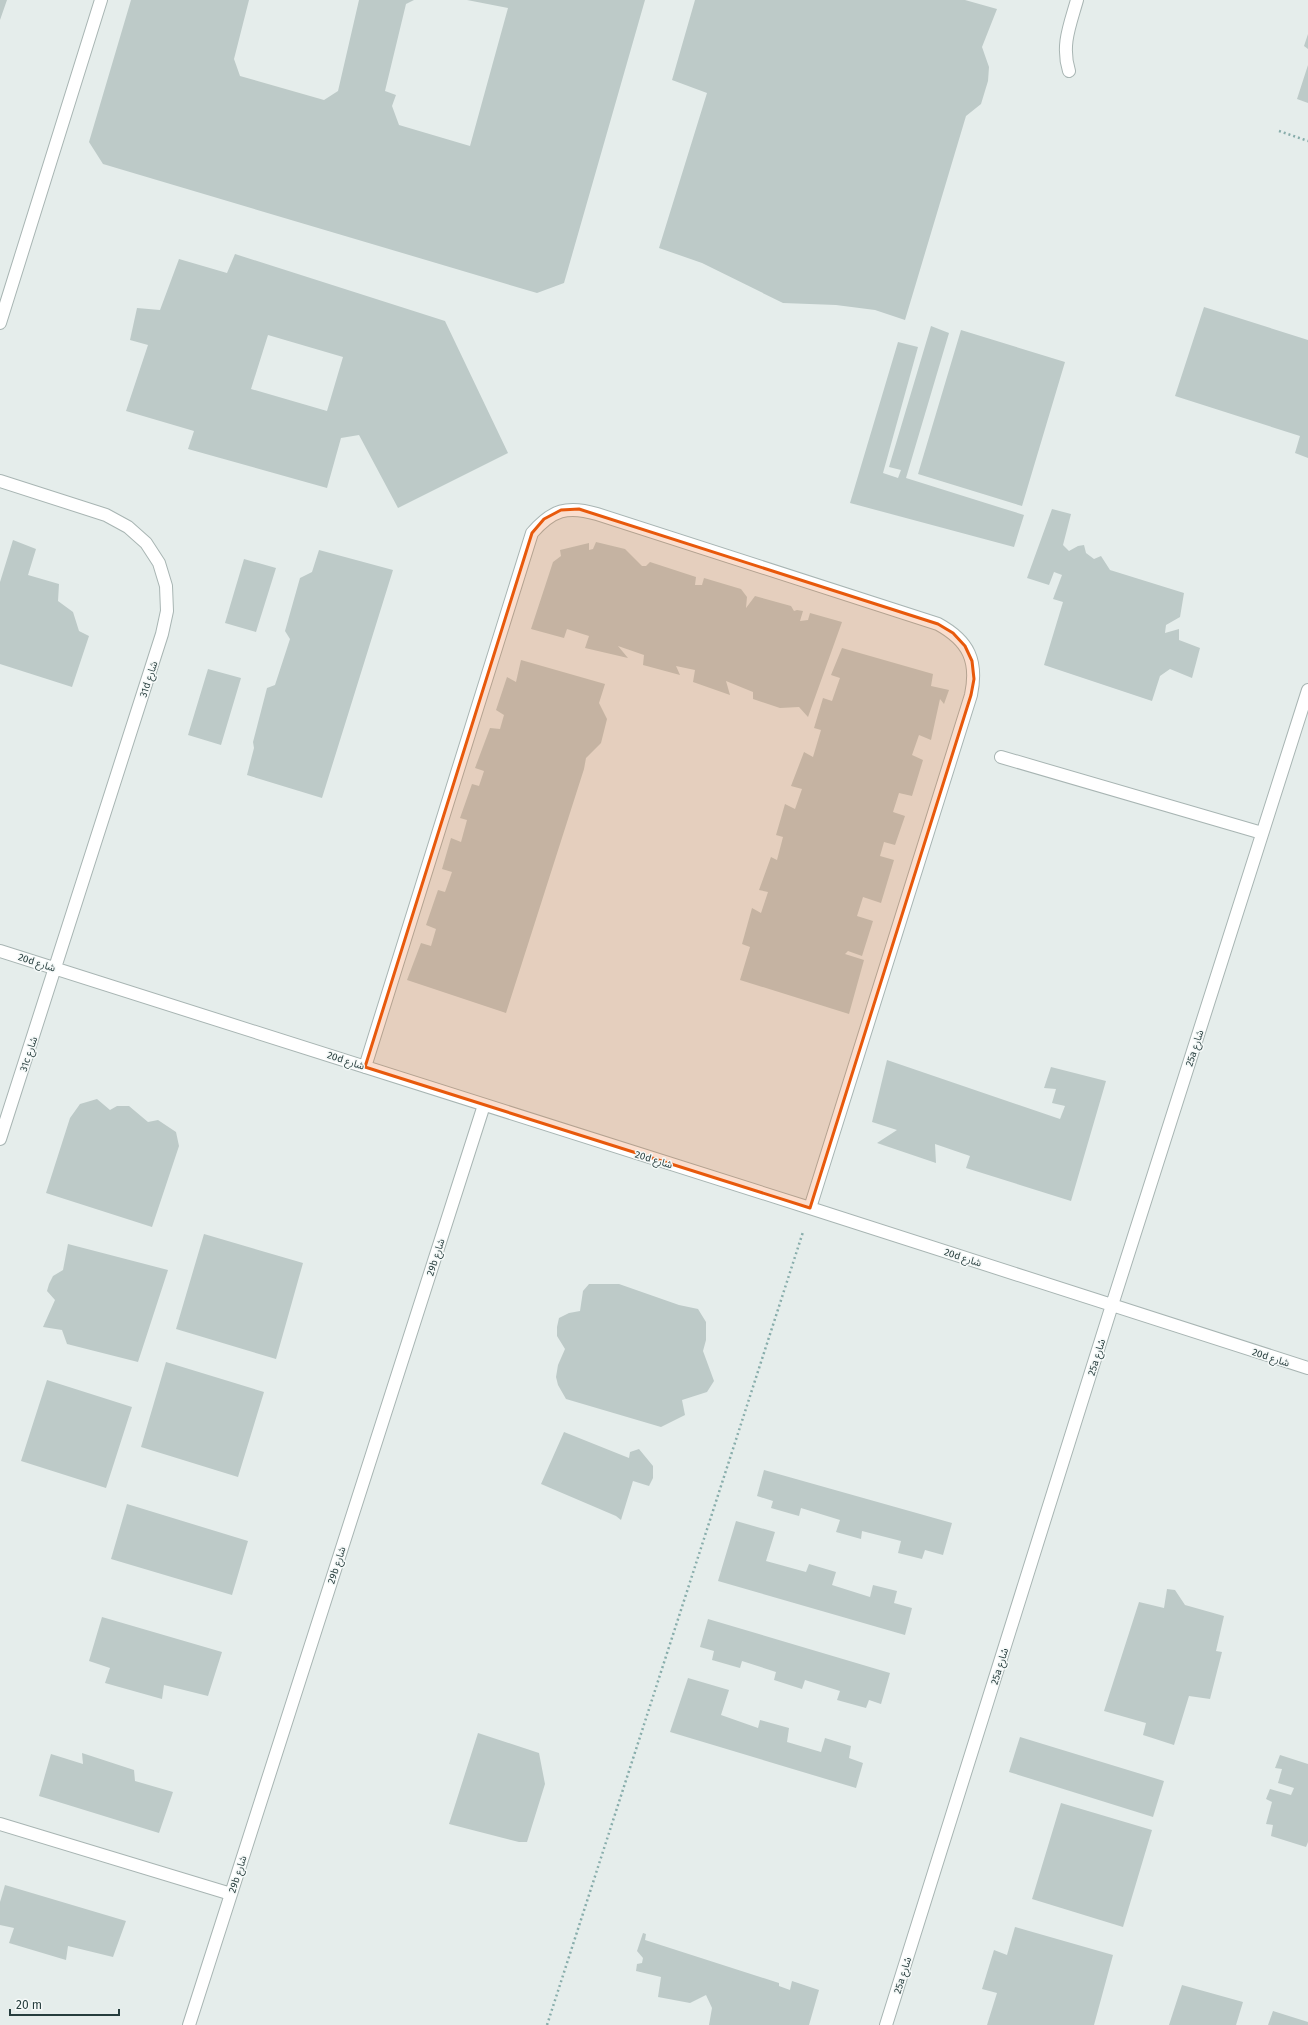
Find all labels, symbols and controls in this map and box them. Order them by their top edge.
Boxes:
street label: 31d شارع [137,660,161,699]
street label: 20d شارع [16,951,57,976]
street label: 25a شارع [1183,1028,1207,1068]
street label: 31c شارع [18,1035,41,1074]
street label: 20d شارع [325,1049,366,1074]
street label: 20d شارع [633,1149,674,1172]
street label: 29b شارع [424,1237,449,1278]
street label: 20d شارع [942,1246,983,1271]
street label: 25a شارع [1086,1337,1109,1377]
street label: 20d شارع [1250,1346,1291,1371]
street label: 29b شارع [325,1545,350,1586]
street label: 25a شارع [989,1646,1012,1686]
street label: 29b شارع [226,1854,251,1895]
street label: 25a شارع [892,1955,915,1995]
scale bar [10,1991,119,2017]
text: 20 m [16,1998,42,2012]

